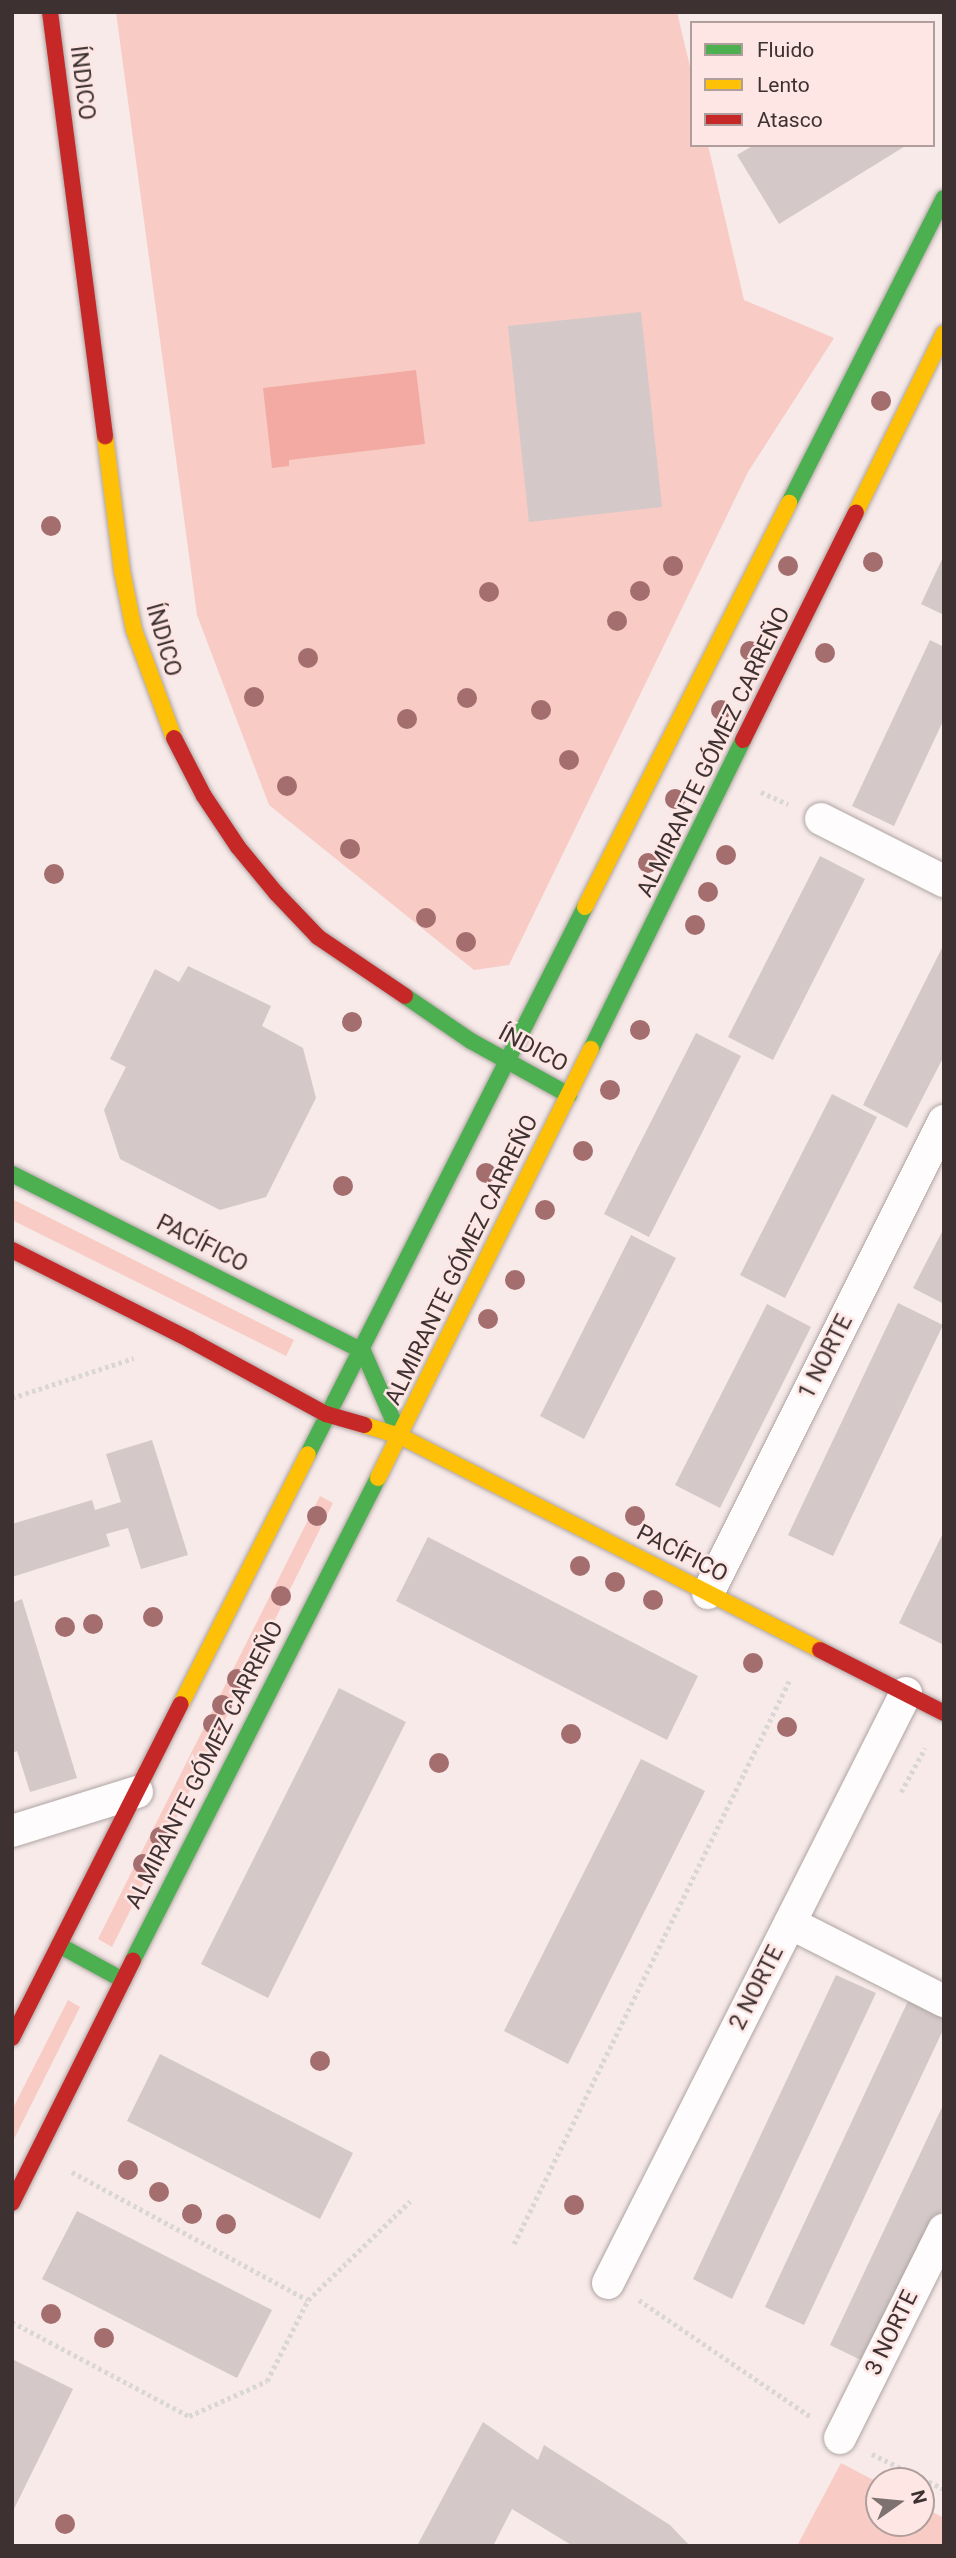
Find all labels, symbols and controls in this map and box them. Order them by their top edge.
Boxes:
legend [690,21,935,147]
text: Fluido [757,38,814,62]
street label: ÍNDICO [64,44,100,122]
text: Lento [757,73,810,97]
text: Atasco [757,108,823,132]
street label: ÍNDICO [139,600,187,680]
street label: ALMIRANTE GÓMEZ CARREÑO [632,602,796,902]
street label: ÍNDICO [493,1019,573,1079]
street label: ALMIRANTE GÓMEZ CARREÑO [380,1110,544,1410]
street label: PACÍFICO [152,1209,252,1279]
street label: 1 NORTE [793,1310,859,1404]
street label: PACÍFICO [632,1519,732,1589]
street label: ALMIRANTE GÓMEZ CARREÑO [120,1617,290,1913]
street label: 2 NORTE [724,1941,790,2035]
street label: 3 NORTE [860,2286,924,2380]
north arrow [865,2467,935,2537]
text: N [906,2488,932,2506]

